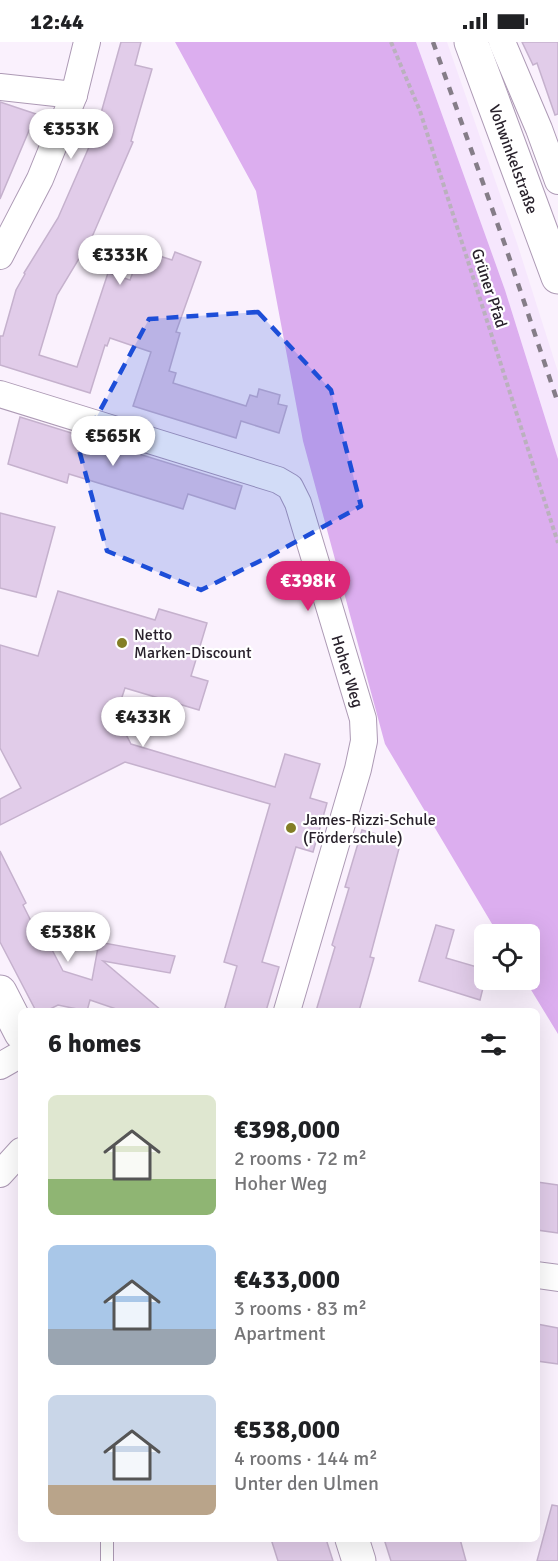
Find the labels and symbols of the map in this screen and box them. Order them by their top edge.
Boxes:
street label: Vohwinkelstraße [484,102,542,217]
pin: €353K [29,109,113,160]
pin: €333K [78,235,162,286]
street label: Grüner Pfad [467,246,511,330]
pin: €565K [71,416,155,467]
pin: €398K [266,561,350,612]
place label: Netto Marken-Discount [134,625,252,663]
street label: Hoher Weg [327,633,368,710]
marker: Netto Marken-Discount [115,636,129,650]
pin: €433K [101,697,185,748]
place label: James-Rizzi-Schule (Förderschule) [303,810,436,848]
marker: James-Rizzi-Schule (Förderschule) [284,821,298,835]
pin: €538K [26,912,110,963]

